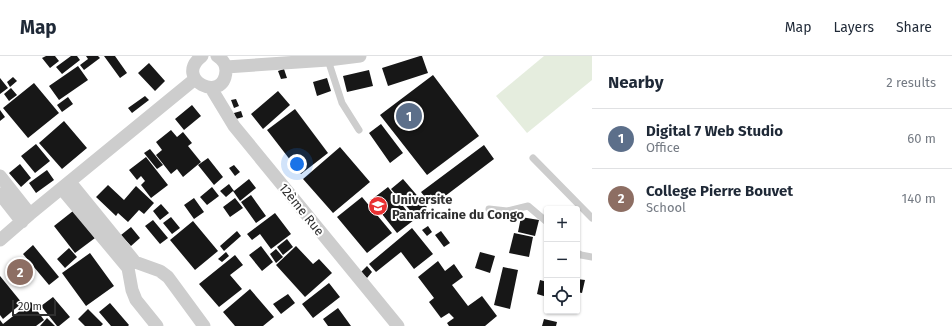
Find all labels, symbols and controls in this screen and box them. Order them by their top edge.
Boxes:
text: Map [20,16,57,39]
text: Map [785,19,811,36]
text: Layers [833,19,874,36]
text: Share [896,19,932,36]
text: Nearby [608,72,663,93]
text: 2 results [886,75,936,90]
pin: 1 [396,101,422,131]
text: Digital 7 Web Studio [646,122,783,140]
text: 1 [618,131,624,146]
text: 60 m [907,131,936,146]
text: Office [646,140,680,155]
your location [287,154,307,174]
street label: 12ème Rue [276,180,327,239]
text: College Pierre Bouvet [646,182,793,200]
text: 2 [618,191,624,206]
text: 140 m [902,191,936,206]
place label: Universite Panafricaine du Congo [392,192,525,222]
school or university icon: Universite Panafricaine du Congo [367,195,389,217]
text: School [646,200,686,215]
map controls [544,206,580,314]
button: + [544,206,580,242]
button: − [544,242,580,278]
pin: 2 [7,257,33,287]
button: locate [544,278,580,314]
scale bar [12,298,56,317]
text: 20 m [18,300,42,313]

